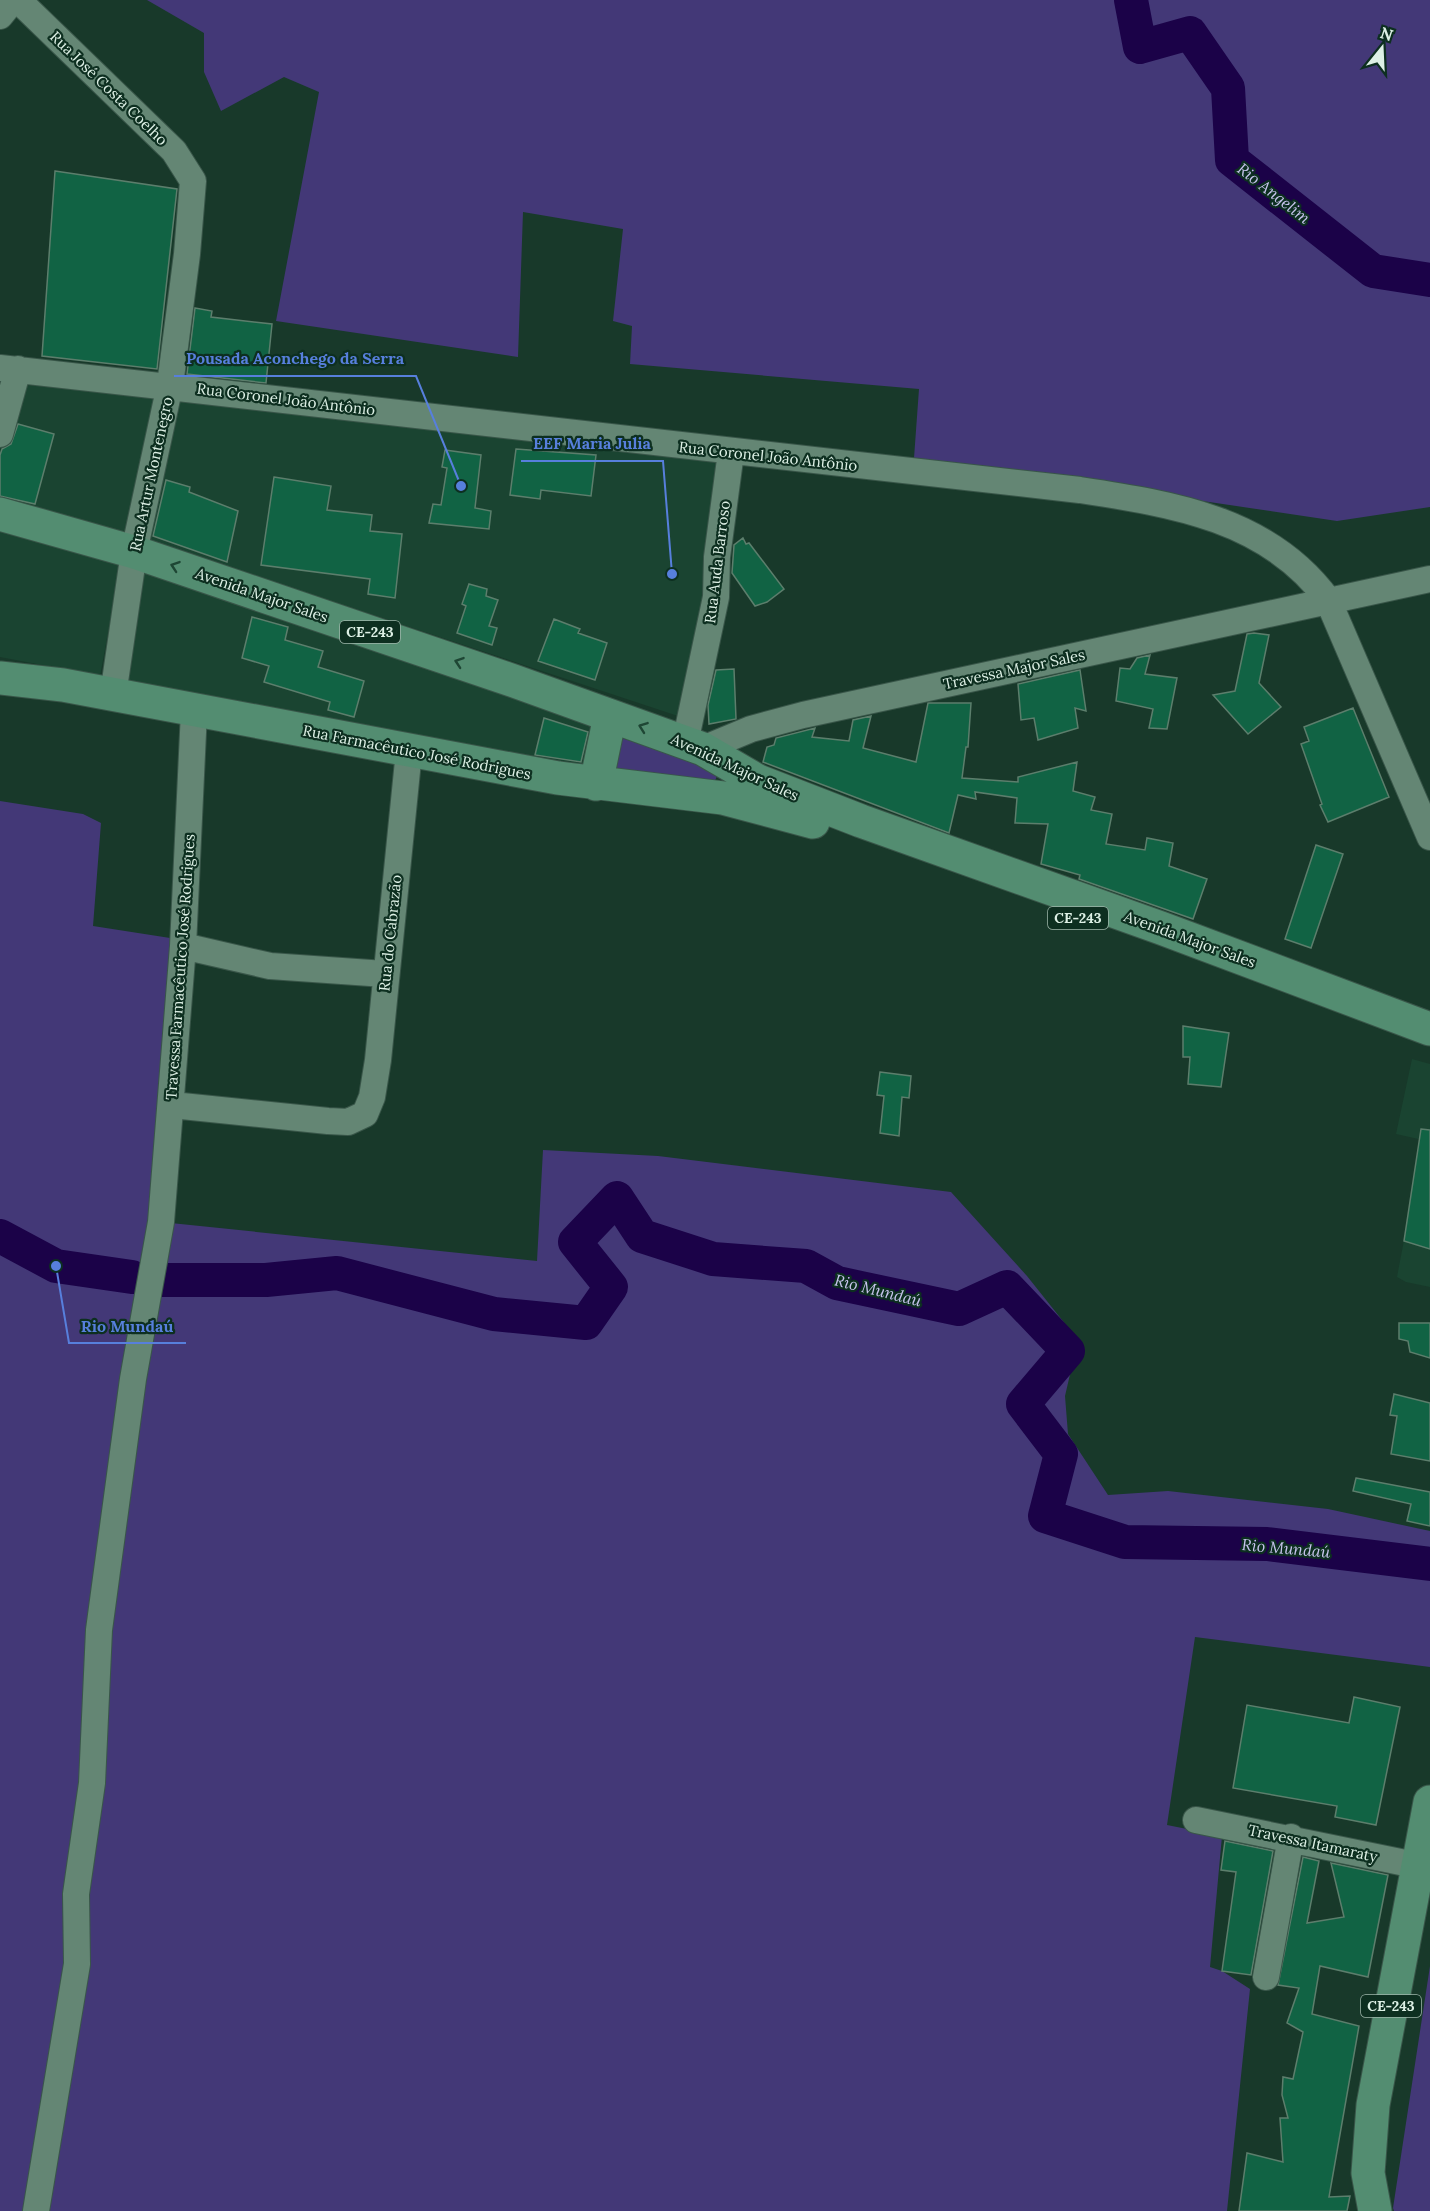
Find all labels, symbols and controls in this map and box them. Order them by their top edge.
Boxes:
north arrow [1352,18,1412,78]
text: N [1378,22,1396,45]
street label: Rua José Costa Coelho [46,27,172,149]
water label: Rio Angelim [1233,158,1315,228]
callout: Pousada Aconchego da Serra [174,342,416,376]
text: Pousada Aconchego da Serra [186,348,405,368]
street label: Rua Coronel João Antônio [196,379,376,419]
street label: Rua Artur Montenegro [125,395,177,553]
callout: EEF Maria Julia [521,427,663,461]
text: EEF Maria Julia [533,433,652,453]
street label: Rua Coronel João Antônio [678,437,858,475]
street label: Rua Auda Barroso [700,499,734,624]
one-way arrow [170,560,181,573]
street label: Avenida Major Sales [192,563,331,627]
road number: CE-243 [340,621,400,643]
street label: Travessa Major Sales [941,645,1087,693]
one-way arrow [454,657,465,670]
street label: Rua Farmacêutico José Rodrigues [301,721,533,783]
one-way arrow [638,722,649,735]
street label: Avenida Major Sales [667,729,802,805]
street label: Travessa Farmacêutico José Rodrigues [161,833,199,1101]
street label: Rua do Cabrazão [374,874,406,992]
street label: Avenida Major Sales [1121,906,1258,972]
road number: CE-243 [1048,907,1108,929]
water label: Rio Mundaú [833,1270,924,1311]
callout: Rio Mundaú [69,1309,186,1343]
text: Rio Mundaú [81,1316,173,1336]
water label: Rio Mundaú [1241,1534,1332,1562]
street label: Travessa Itamaraty [1247,1820,1379,1866]
road number: CE-243 [1361,1995,1421,2017]

